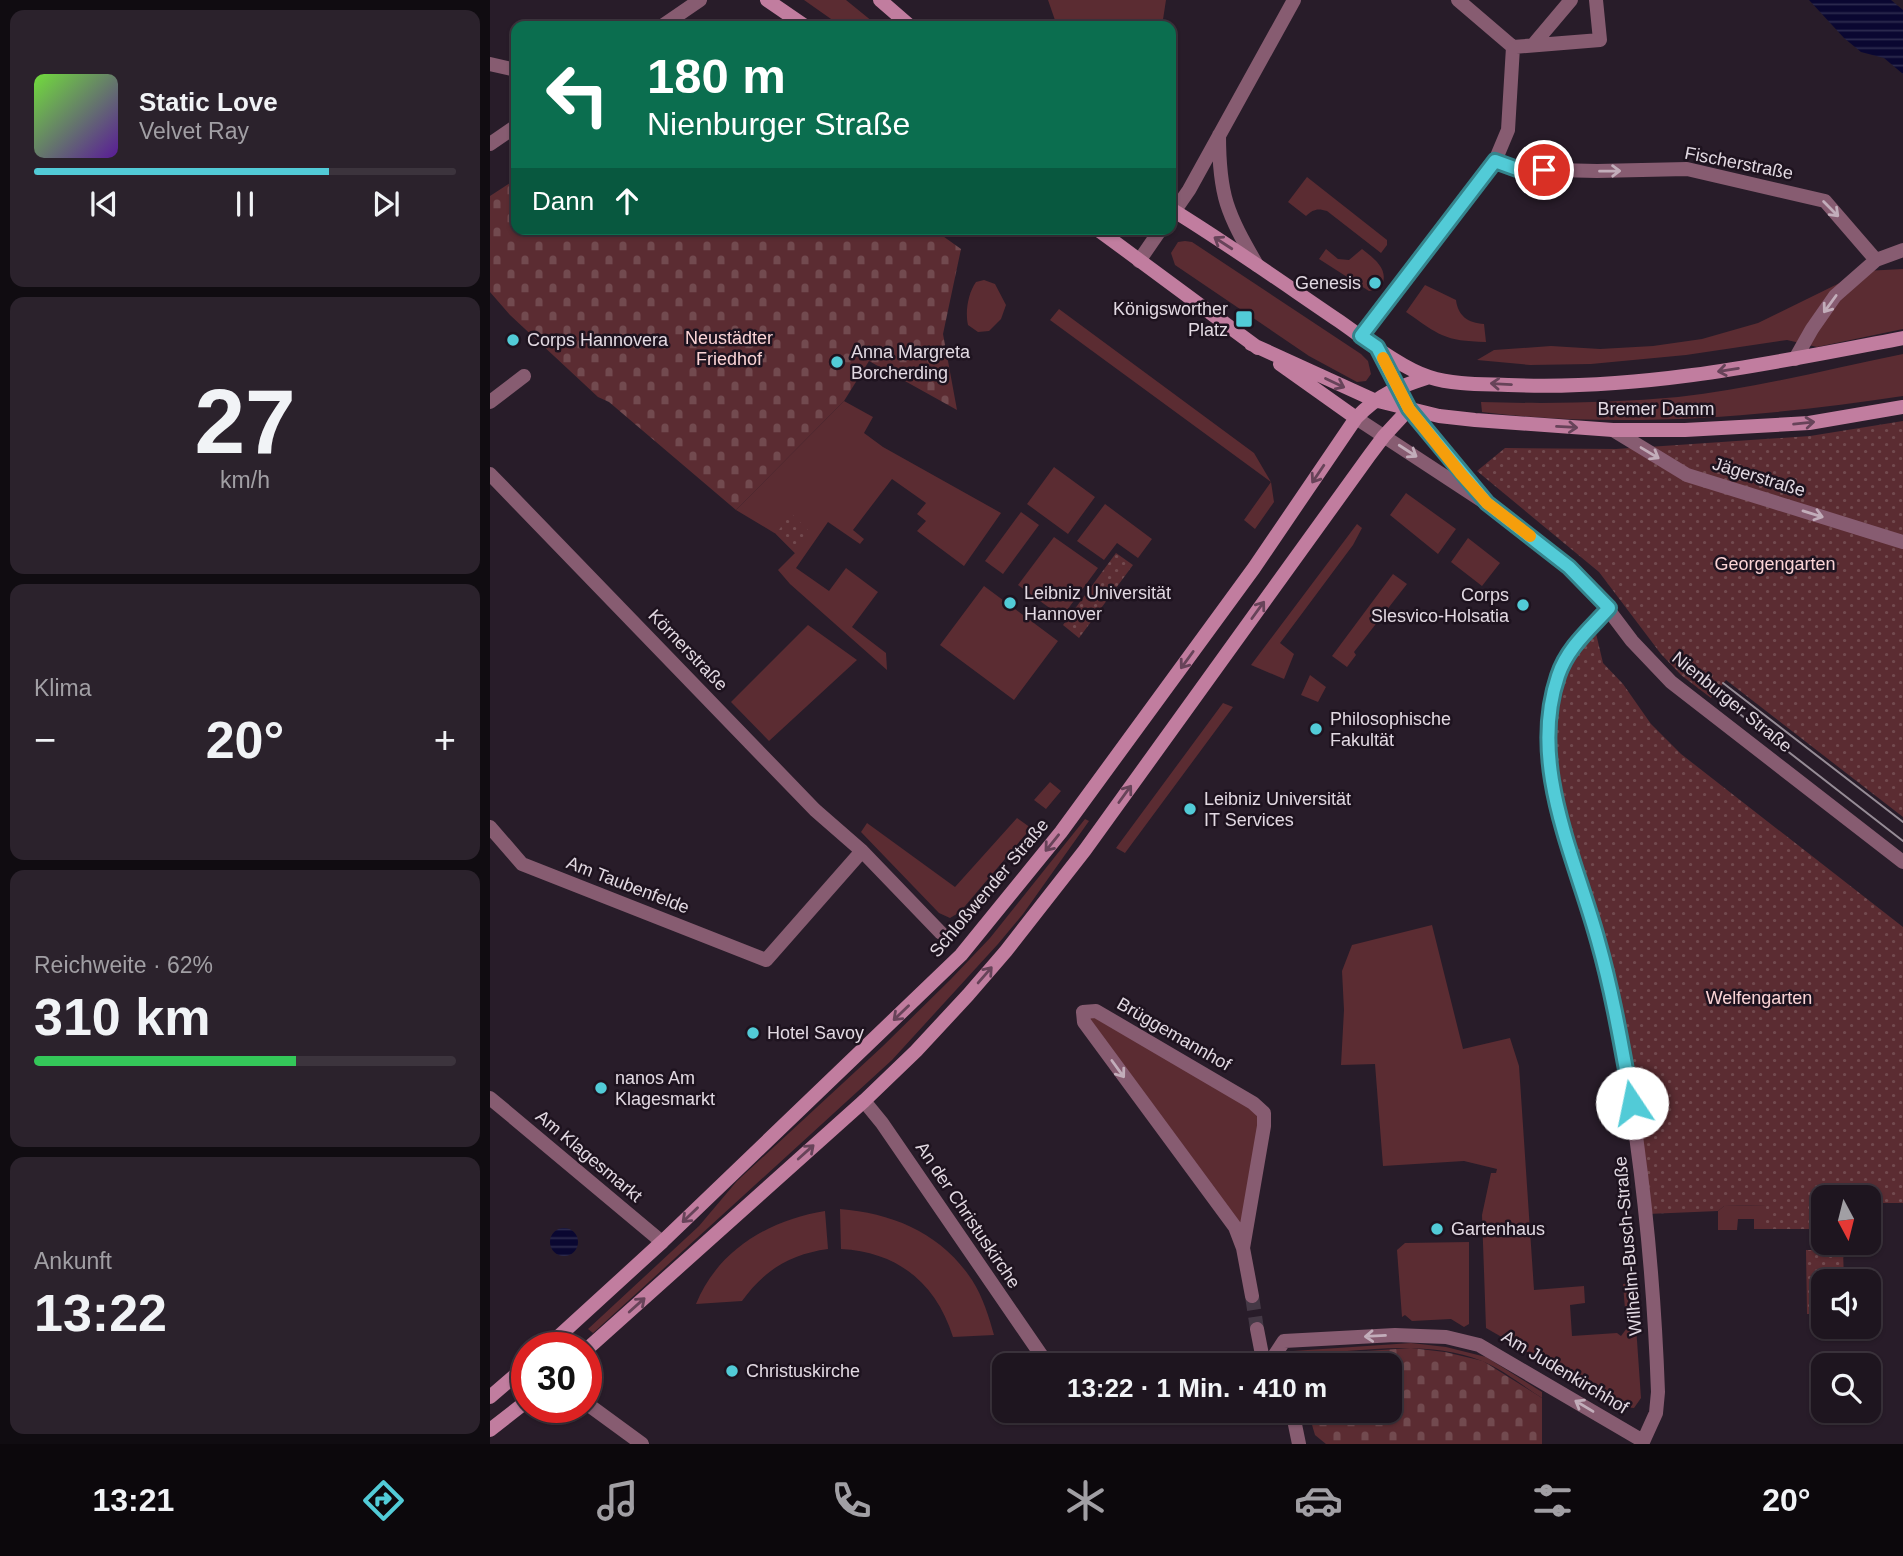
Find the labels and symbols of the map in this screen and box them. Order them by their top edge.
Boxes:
pin [1514,140,1574,200]
street label: Fischerstraße [1683,143,1795,183]
one-way arrow [1599,164,1622,178]
one-way arrow [1822,200,1839,217]
one-way arrow [1214,235,1233,250]
place label: Genesis [1295,273,1361,293]
marker: Genesis [1367,275,1383,291]
one-way arrow [1822,294,1837,313]
place label: Königsworther Platz [1113,299,1228,340]
marker: Königsworther Platz [1234,309,1254,329]
park label: Neustädter Friedhof [685,328,773,369]
place label: Corps Hannovera [527,330,669,350]
marker: Corps Hannovera [505,332,521,348]
place label: Anna Margreta Borcherding [851,342,971,383]
marker: Anna Margreta Borcherding [829,354,845,370]
one-way arrow [1717,364,1740,377]
one-way arrow [1324,377,1345,390]
one-way arrow [1490,378,1513,391]
street label: Bremer Damm [1597,399,1715,419]
one-way arrow [1792,416,1814,429]
one-way arrow [1555,421,1578,434]
one-way arrow [1397,445,1417,459]
one-way arrow [1639,446,1659,460]
street label: Jägerstraße [1710,453,1808,501]
one-way arrow [1310,464,1325,483]
one-way arrow [1802,508,1824,521]
park label: Georgengarten [1714,554,1836,574]
place label: Leibniz Universität Hannover [1024,583,1171,624]
place label: Corps Slesvico-Holsatia [1371,585,1510,626]
marker: Leibniz Universität Hannover [1002,595,1018,611]
marker: Corps Slesvico-Holsatia [1515,597,1531,613]
one-way arrow [1251,601,1265,620]
street label: Körnerstraße [644,605,732,695]
street label: Nienburger Straße [1668,648,1796,756]
one-way arrow [1179,650,1194,669]
place label: Philosophische Fakultät [1330,709,1451,750]
marker: Philosophische Fakultät [1308,721,1324,737]
one-way arrow [1118,785,1132,804]
place label: Leibniz Universität IT Services [1204,789,1351,830]
marker: Leibniz Universität IT Services [1182,801,1198,817]
street label: Schloßwender Straße [925,815,1053,961]
one-way arrow [1044,834,1059,852]
street label: Am Taubenfelde [564,852,692,918]
one-way arrow [977,967,993,985]
park label: Welfengarten [1706,988,1812,1008]
street label: Brüggemannhof [1114,993,1235,1075]
one-way arrow [893,1005,910,1022]
place label: Hotel Savoy [767,1023,864,1043]
marker: Hotel Savoy [745,1025,761,1041]
one-way arrow [1111,1059,1126,1078]
position arrow [1595,1066,1669,1140]
place label: nanos Am Klagesmarkt [615,1068,715,1109]
marker: nanos Am Klagesmarkt [593,1080,609,1096]
street label: Am Klagesmarkt [532,1106,646,1206]
street label: An der Christuskirche [912,1138,1024,1292]
one-way arrow [797,1144,814,1161]
street label: Wilhelm-Busch-Straße [1610,1155,1646,1337]
north arrow [1811,1185,1881,1255]
one-way arrow [682,1207,699,1224]
place label: Gartenhaus [1451,1219,1545,1239]
marker: Gartenhaus [1429,1221,1445,1237]
one-way arrow [628,1296,645,1313]
street label: Am Judenkirchhof [1498,1326,1633,1418]
one-way arrow [1364,1330,1386,1343]
speed limit sign: 30 [511,1332,602,1423]
place label: Christuskirche [746,1361,860,1381]
marker: Christuskirche [724,1363,740,1379]
one-way arrow [1575,1399,1595,1413]

